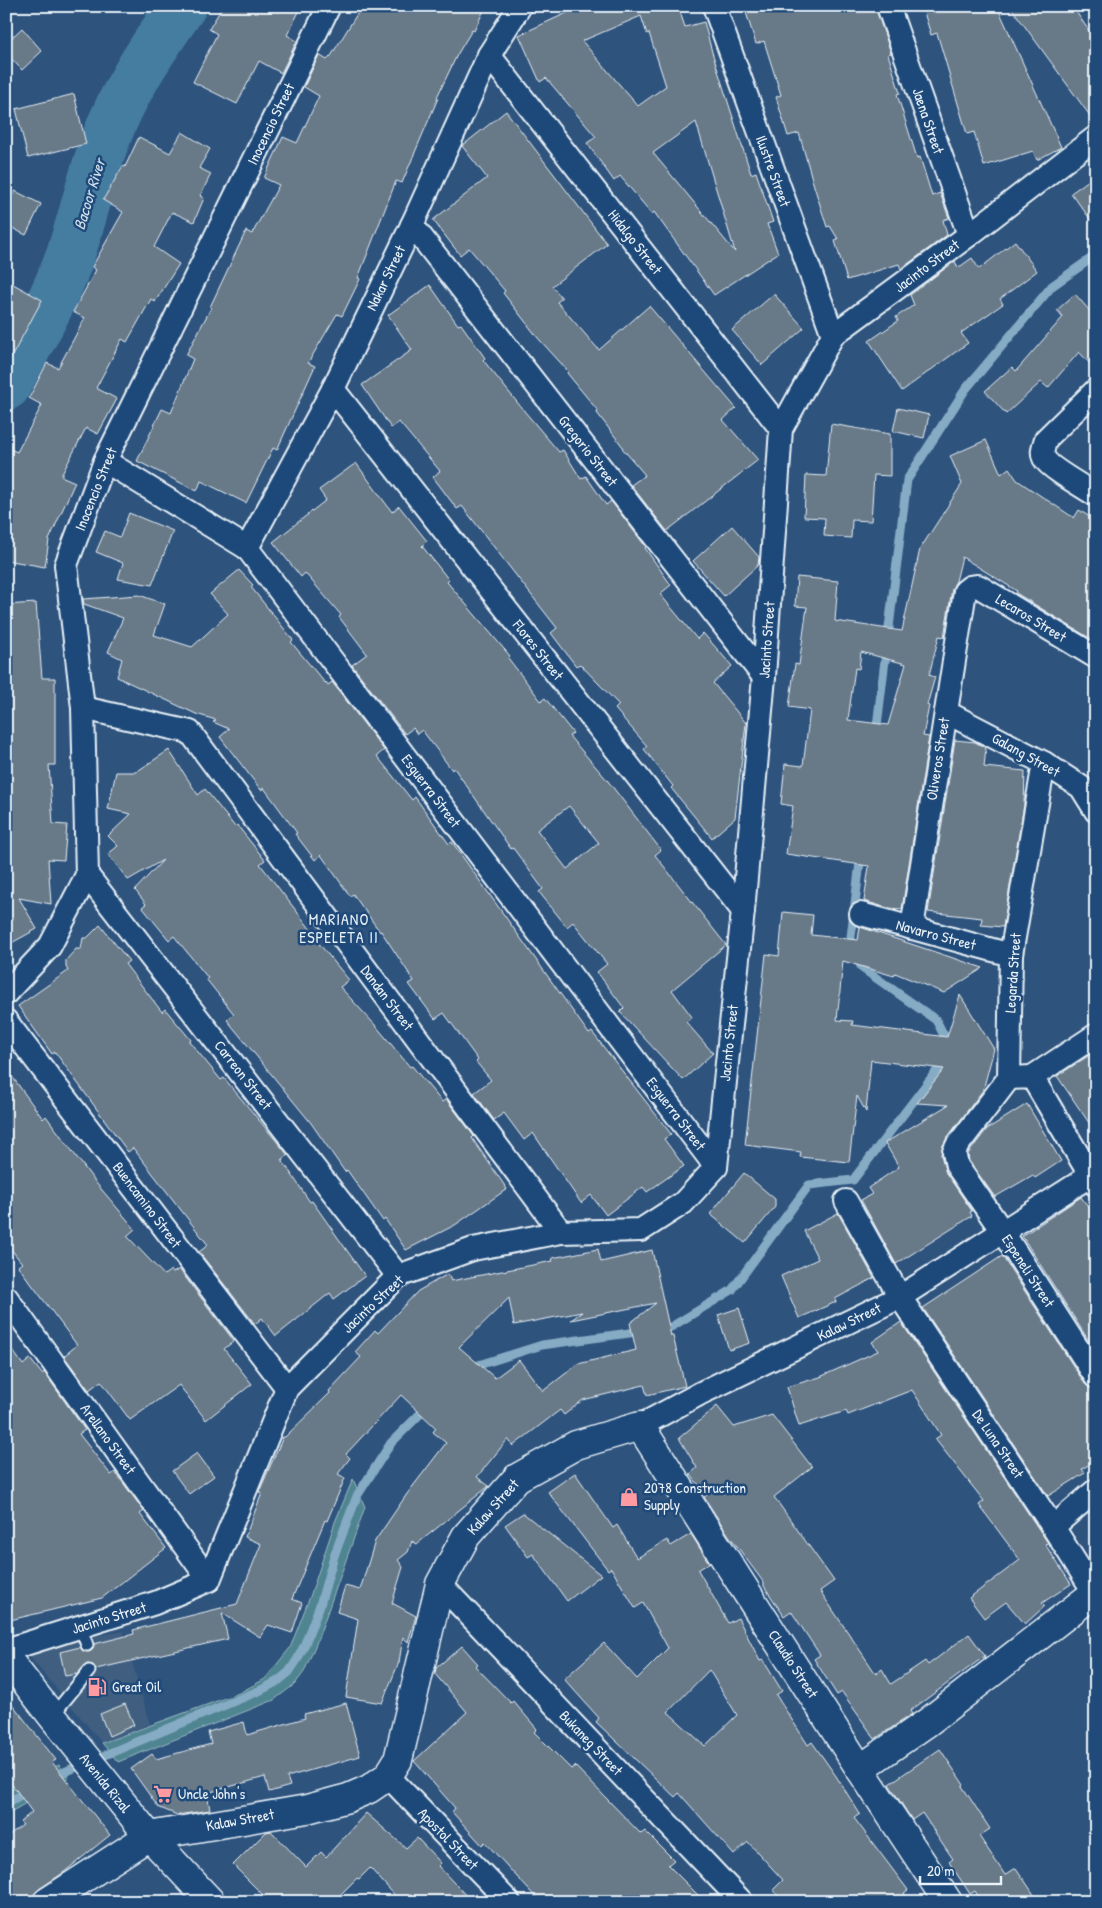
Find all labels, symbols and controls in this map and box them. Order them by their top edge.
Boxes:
street label: Inocencio Street [242,79,300,168]
street label: Jaena Street [907,85,950,157]
street label: Ilustre Street [751,132,796,210]
water label: Bacoor River [68,154,111,232]
street label: Hidalgo Street [603,205,668,279]
street label: Jacinto Street [890,234,964,297]
street label: Nakar Street [361,241,411,314]
street label: Gregorio Street [554,411,623,491]
street label: Inocencio Street [69,443,122,534]
street label: Lecaros Street [992,588,1071,647]
street label: Jacinto Street [753,600,780,679]
street label: Flores Street [507,614,569,685]
street label: Oliveros Street [921,715,955,802]
street label: Galang Street [988,727,1065,782]
street label: Esguerra Street [397,750,466,832]
district label: MARIANO ESPELETA II [299,908,379,948]
street label: Navarro Street [894,914,979,955]
street label: Legarda Street [999,932,1026,1014]
street label: Dandan Street [356,961,419,1035]
street label: Jacinto Street [714,1003,743,1082]
street label: Carreon Street [210,1036,278,1114]
street label: Esguerra Street [642,1073,711,1155]
street label: Buencamino Street [108,1157,187,1253]
street label: Espeneli Street [997,1230,1060,1312]
street label: Jacinto Street [337,1269,409,1338]
street label: Kalaw Street [813,1297,885,1346]
street label: Arellano Street [76,1399,142,1479]
street label: De Luna Street [968,1405,1030,1483]
street label: Kalaw Street [462,1473,524,1539]
place label: 2078 Construction Supply [644,1477,746,1515]
shop icon: 2078 Construction Supply [618,1486,640,1508]
street label: Jacinto Street [69,1596,150,1639]
street label: Claudio Street [763,1625,824,1703]
fuel station icon: Great Oil [86,1676,108,1698]
place label: Great Oil [112,1676,161,1697]
street label: Bukaneg Street [555,1705,628,1781]
street label: Avenida Rizal [75,1748,136,1817]
supermarket icon: Uncle John's [152,1783,174,1805]
place label: Uncle John's [178,1783,245,1804]
street label: Kalaw Street [204,1803,276,1836]
street label: Apostol Street [413,1803,484,1875]
scale bar [920,1853,1001,1885]
text: 20 m [927,1860,954,1881]

